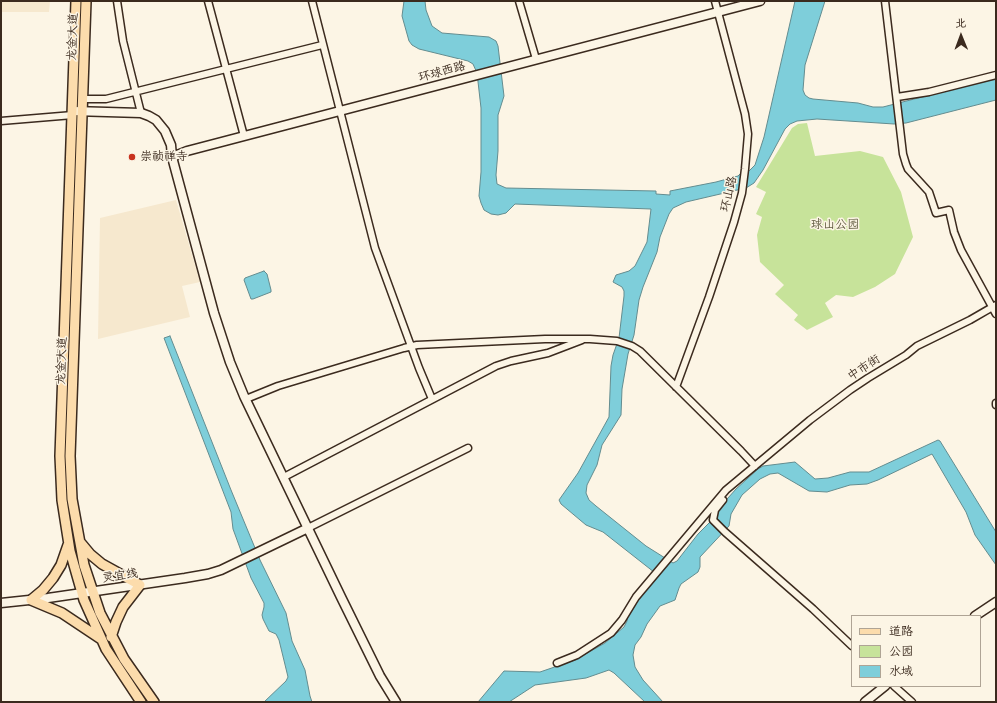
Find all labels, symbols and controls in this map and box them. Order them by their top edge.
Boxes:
street label: 龙金大道 [65,13,81,61]
north arrow [941,16,981,56]
text: 北 [955,16,966,31]
street label: 环球西路 [417,59,467,85]
place label: 崇祯禅寺 [140,150,188,164]
marker: 崇祯禅寺 [127,152,137,162]
street label: 环山路 [718,175,740,213]
park label: 球山公园 [811,218,859,232]
street label: 龙金大道 [54,337,70,385]
street label: 中市街 [845,352,883,384]
street label: 灵宜线 [101,566,139,586]
legend [851,615,981,687]
text: 道路 [889,623,913,639]
text: 公园 [889,643,913,659]
text: 水域 [889,663,913,679]

